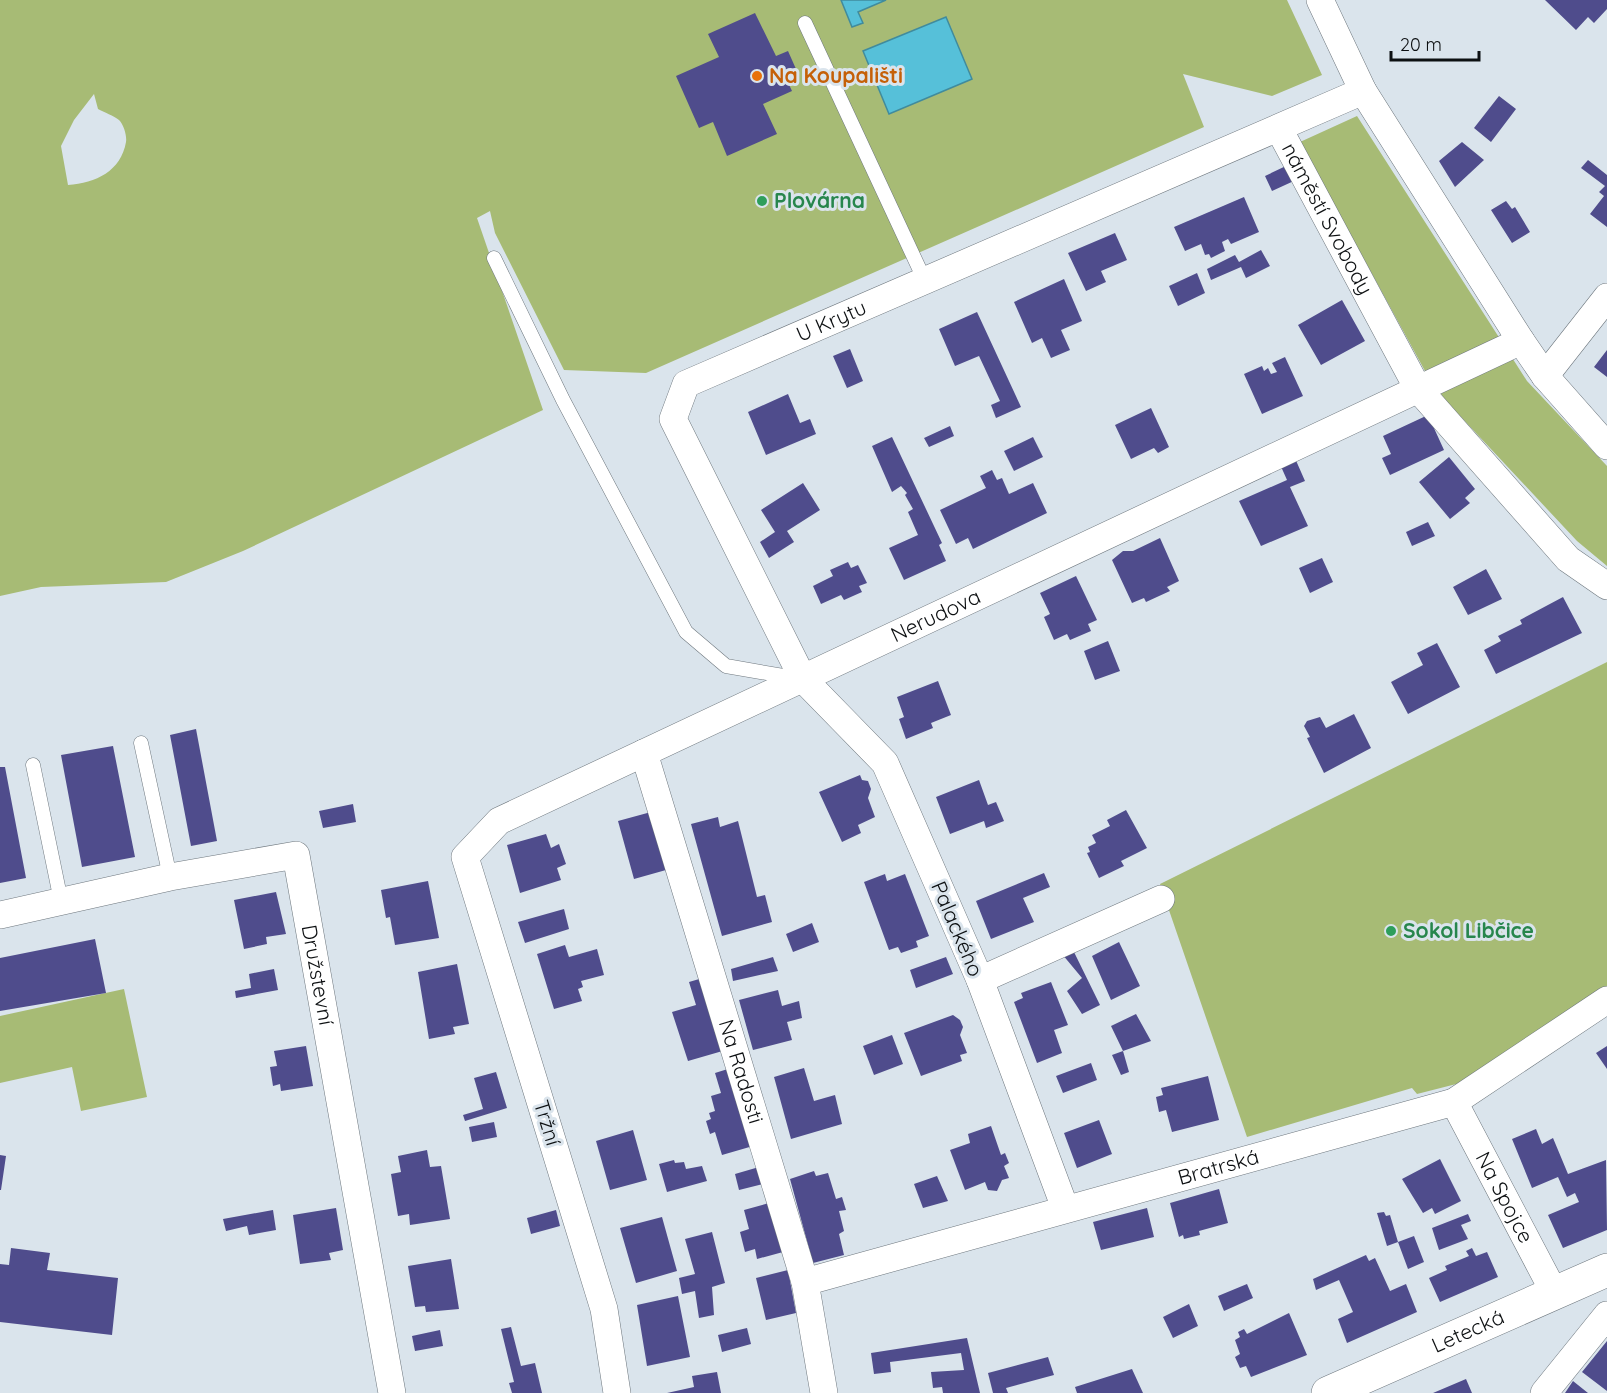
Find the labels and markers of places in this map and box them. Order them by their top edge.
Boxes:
place label: Na Koupališti [769,62,903,88]
marker: Na Koupališti [750,69,764,83]
place label: Plovárna [774,187,865,213]
marker: Plovárna [755,194,769,208]
place label: Sokol Libčice [1403,917,1534,943]
marker: Sokol Libčice [1384,924,1398,938]

